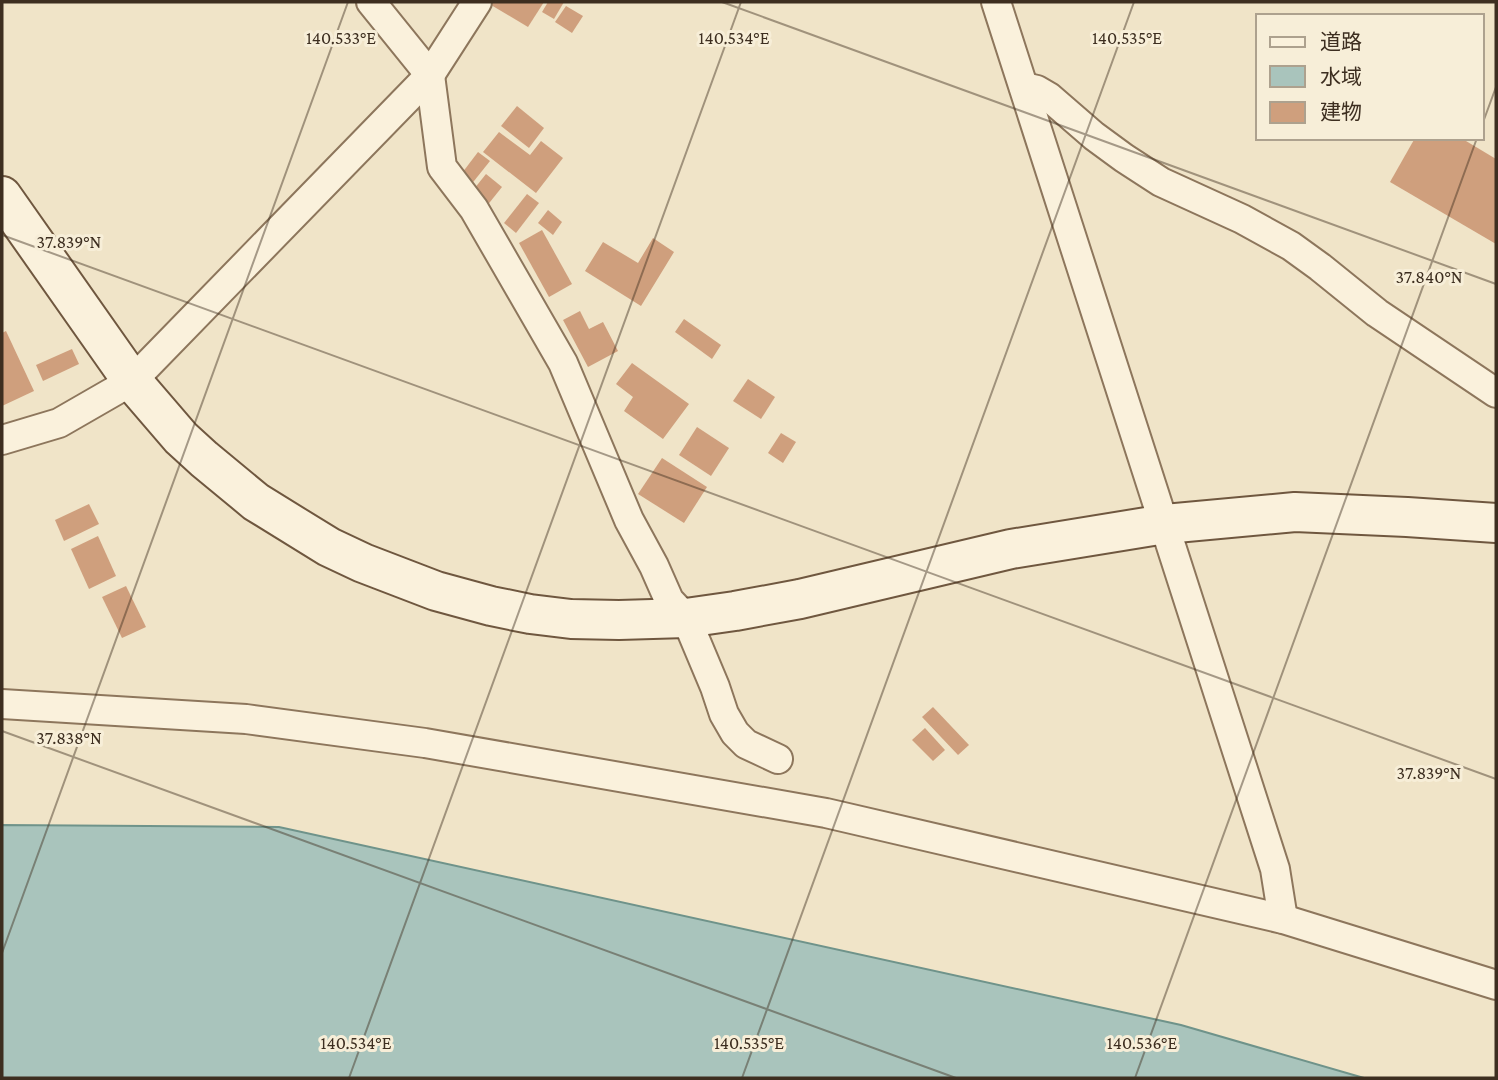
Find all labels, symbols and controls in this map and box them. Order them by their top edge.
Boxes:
legend [1256,14,1484,140]
text: 140.533°E [306,28,376,48]
text: 140.534°E [699,28,770,48]
text: 140.535°E [1092,28,1162,48]
text: 道路 [1320,30,1362,54]
text: 水域 [1320,65,1362,89]
text: 建物 [1320,100,1362,124]
text: 37.839°N [37,232,102,252]
text: 37.840°N [1395,267,1463,287]
text: 37.838°N [36,728,102,748]
text: 37.839°N [1397,763,1462,783]
text: 140.534°E [321,1033,392,1053]
text: 140.535°E [714,1033,784,1053]
text: 140.536°E [1107,1033,1177,1053]

